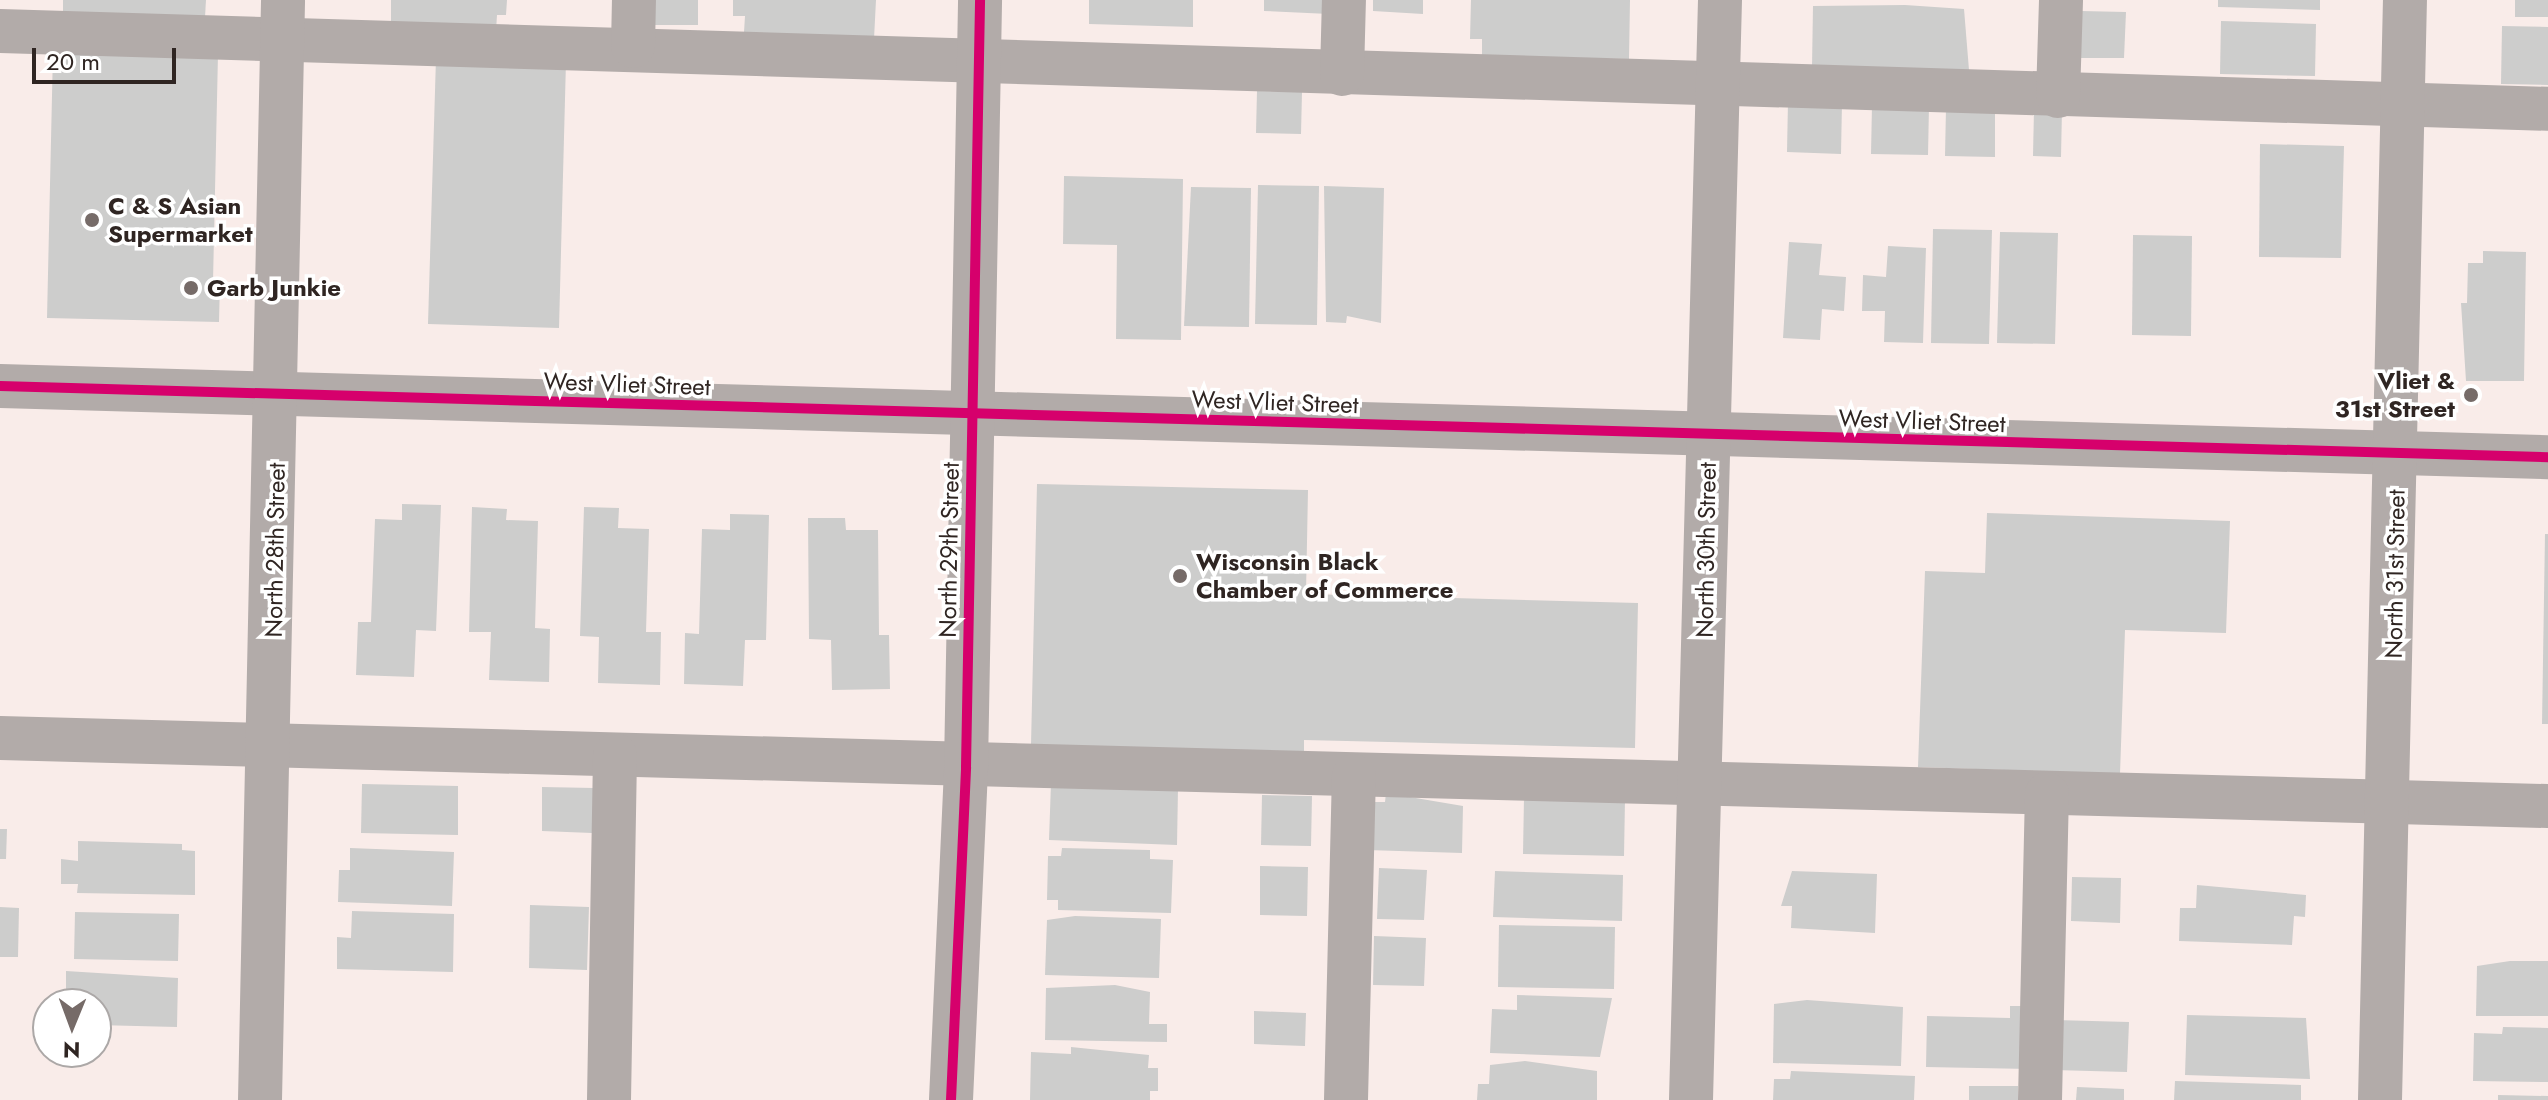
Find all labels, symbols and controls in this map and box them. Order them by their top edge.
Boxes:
scale bar [36,32,180,82]
text: 20 m [46,44,100,79]
place label: C & S Asian Supermarket [108,192,253,248]
marker: C & S Asian Supermarket [83,211,101,229]
place label: Garb Junkie [207,274,341,302]
marker: Garb Junkie [182,279,200,297]
street label: West Vliet Street [543,367,711,401]
place label: Vliet & 31st Street [2335,367,2455,423]
street label: West Vliet Street [1191,385,1359,419]
marker: Vliet & 31st Street [2462,386,2480,404]
street label: West Vliet Street [1838,404,2006,438]
street label: North 28th Street [259,462,291,638]
street label: North 29th Street [933,462,965,638]
street label: North 30th Street [1690,462,1722,638]
street label: North 31st Street [2379,489,2411,659]
place label: Wisconsin Black Chamber of Commerce [1196,548,1454,604]
marker: Wisconsin Black Chamber of Commerce [1171,567,1189,585]
north arrow [32,988,112,1068]
text: N [63,1034,81,1066]

